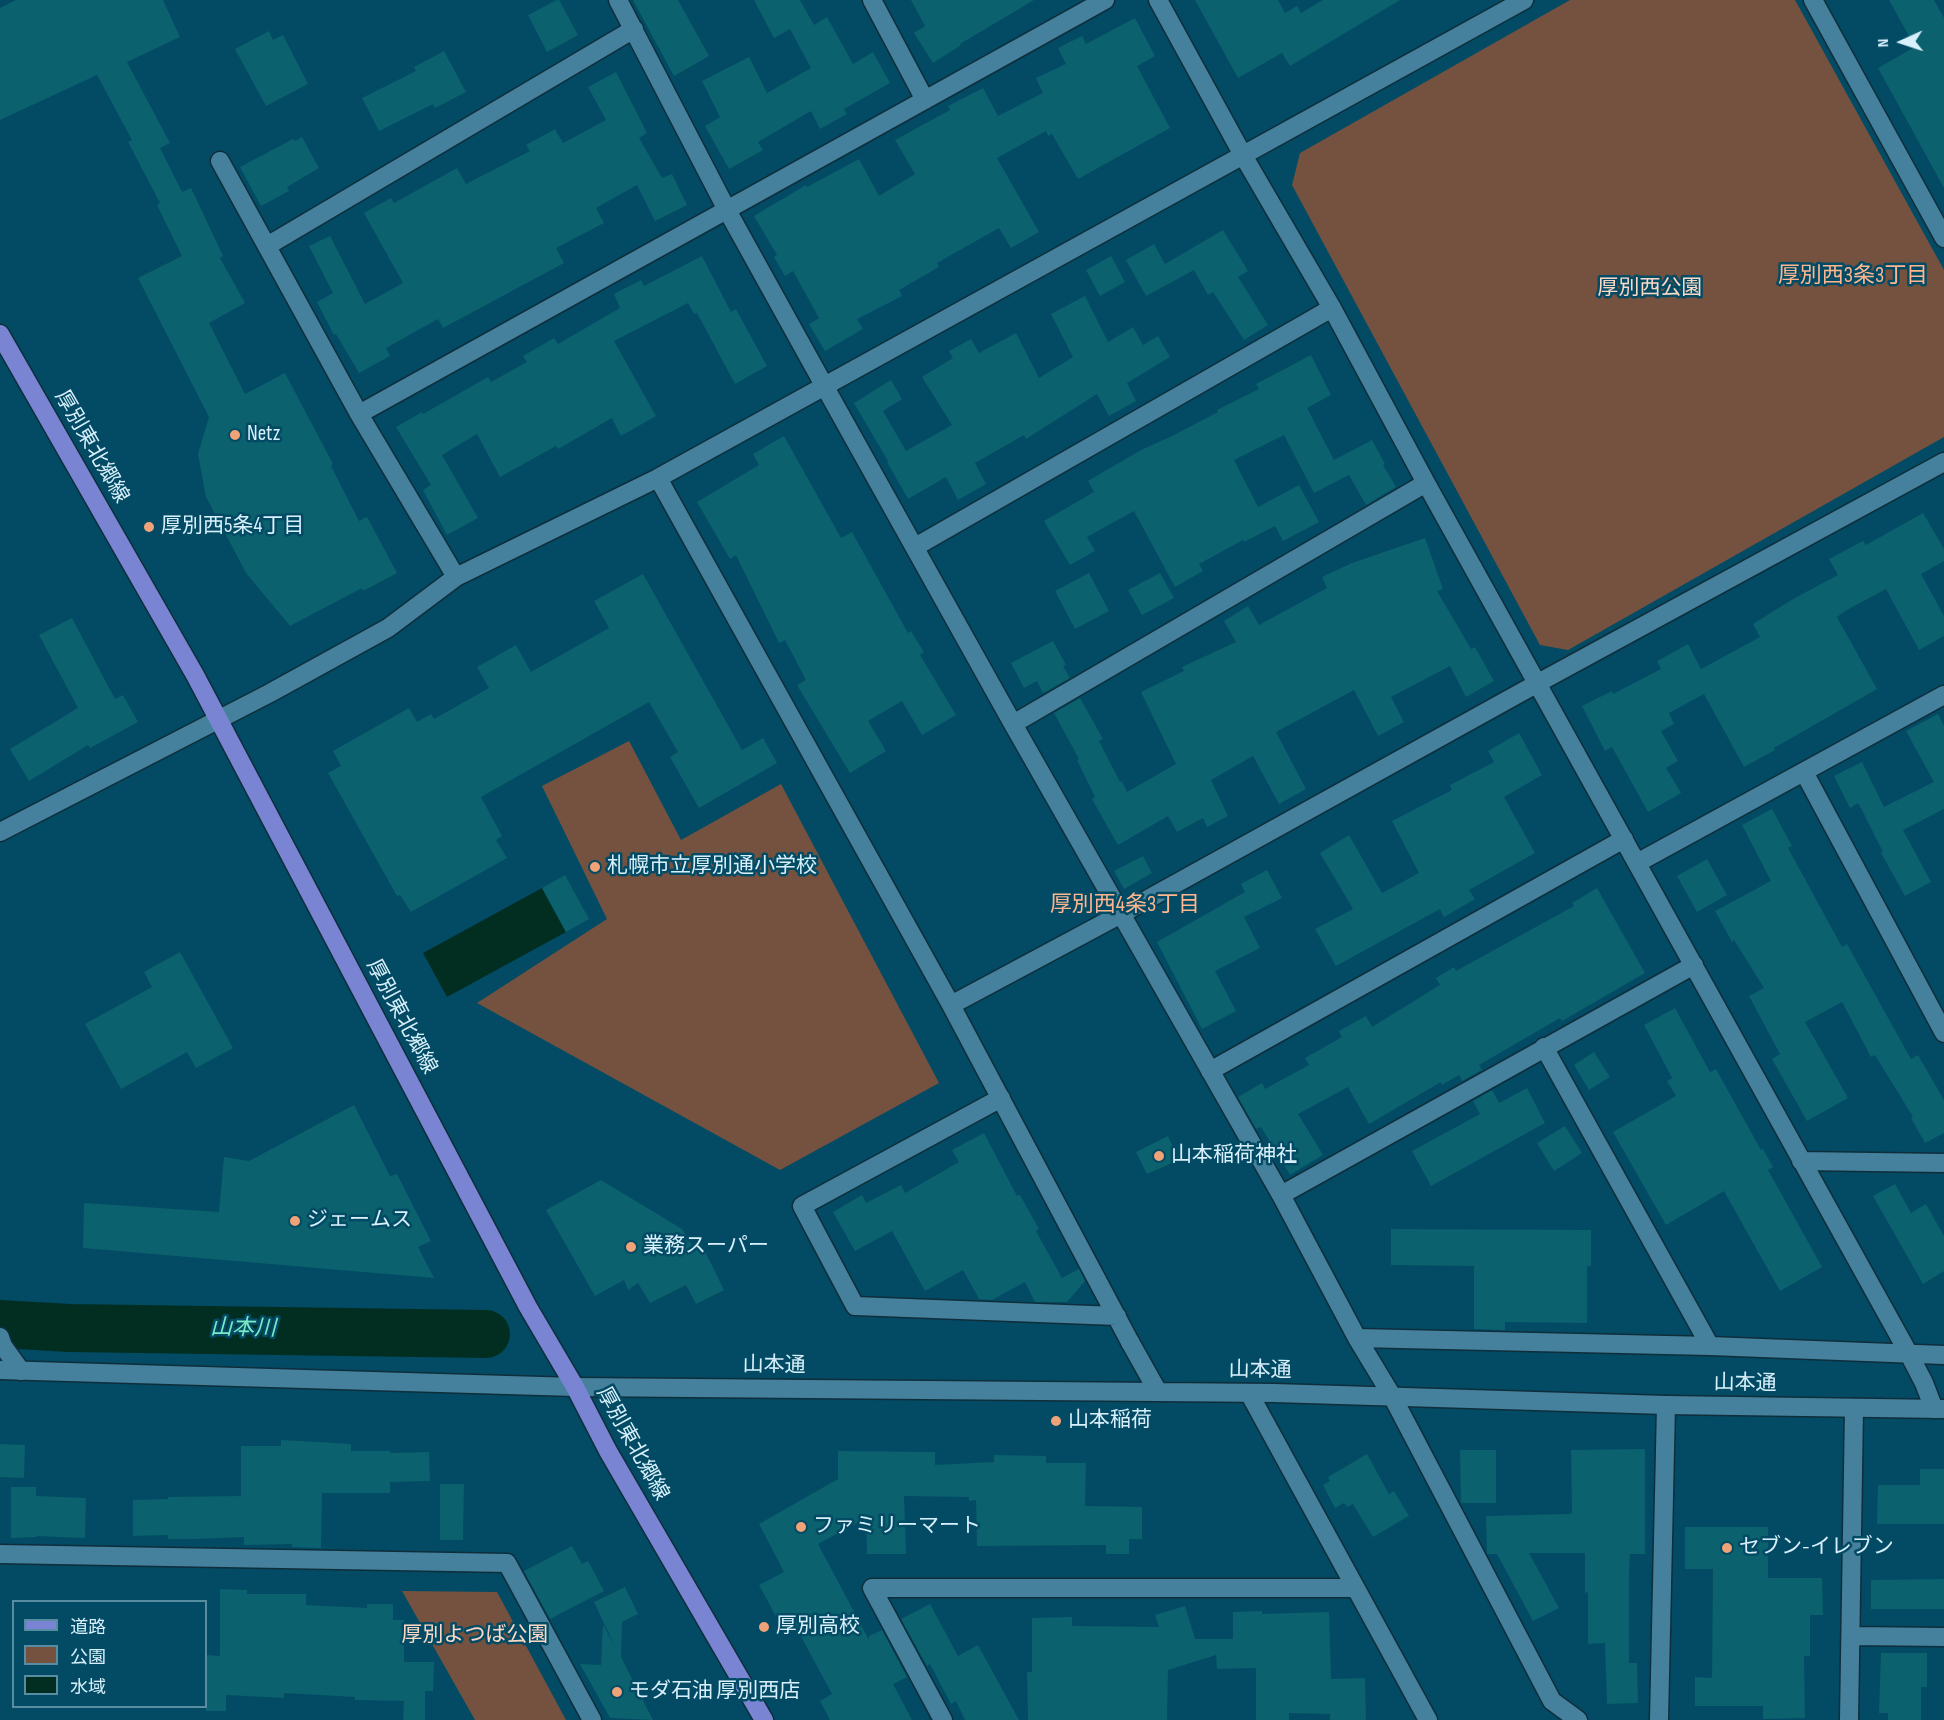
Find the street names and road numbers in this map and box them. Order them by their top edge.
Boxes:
street label: 厚別東北郷線 [49,386,133,508]
street label: 厚別東北郷線 [360,955,442,1079]
street label: 山本通 [742,1353,806,1379]
street label: 山本通 [1228,1358,1292,1384]
street label: 山本通 [1713,1371,1777,1397]
street label: 厚別東北郷線 [590,1383,674,1505]

